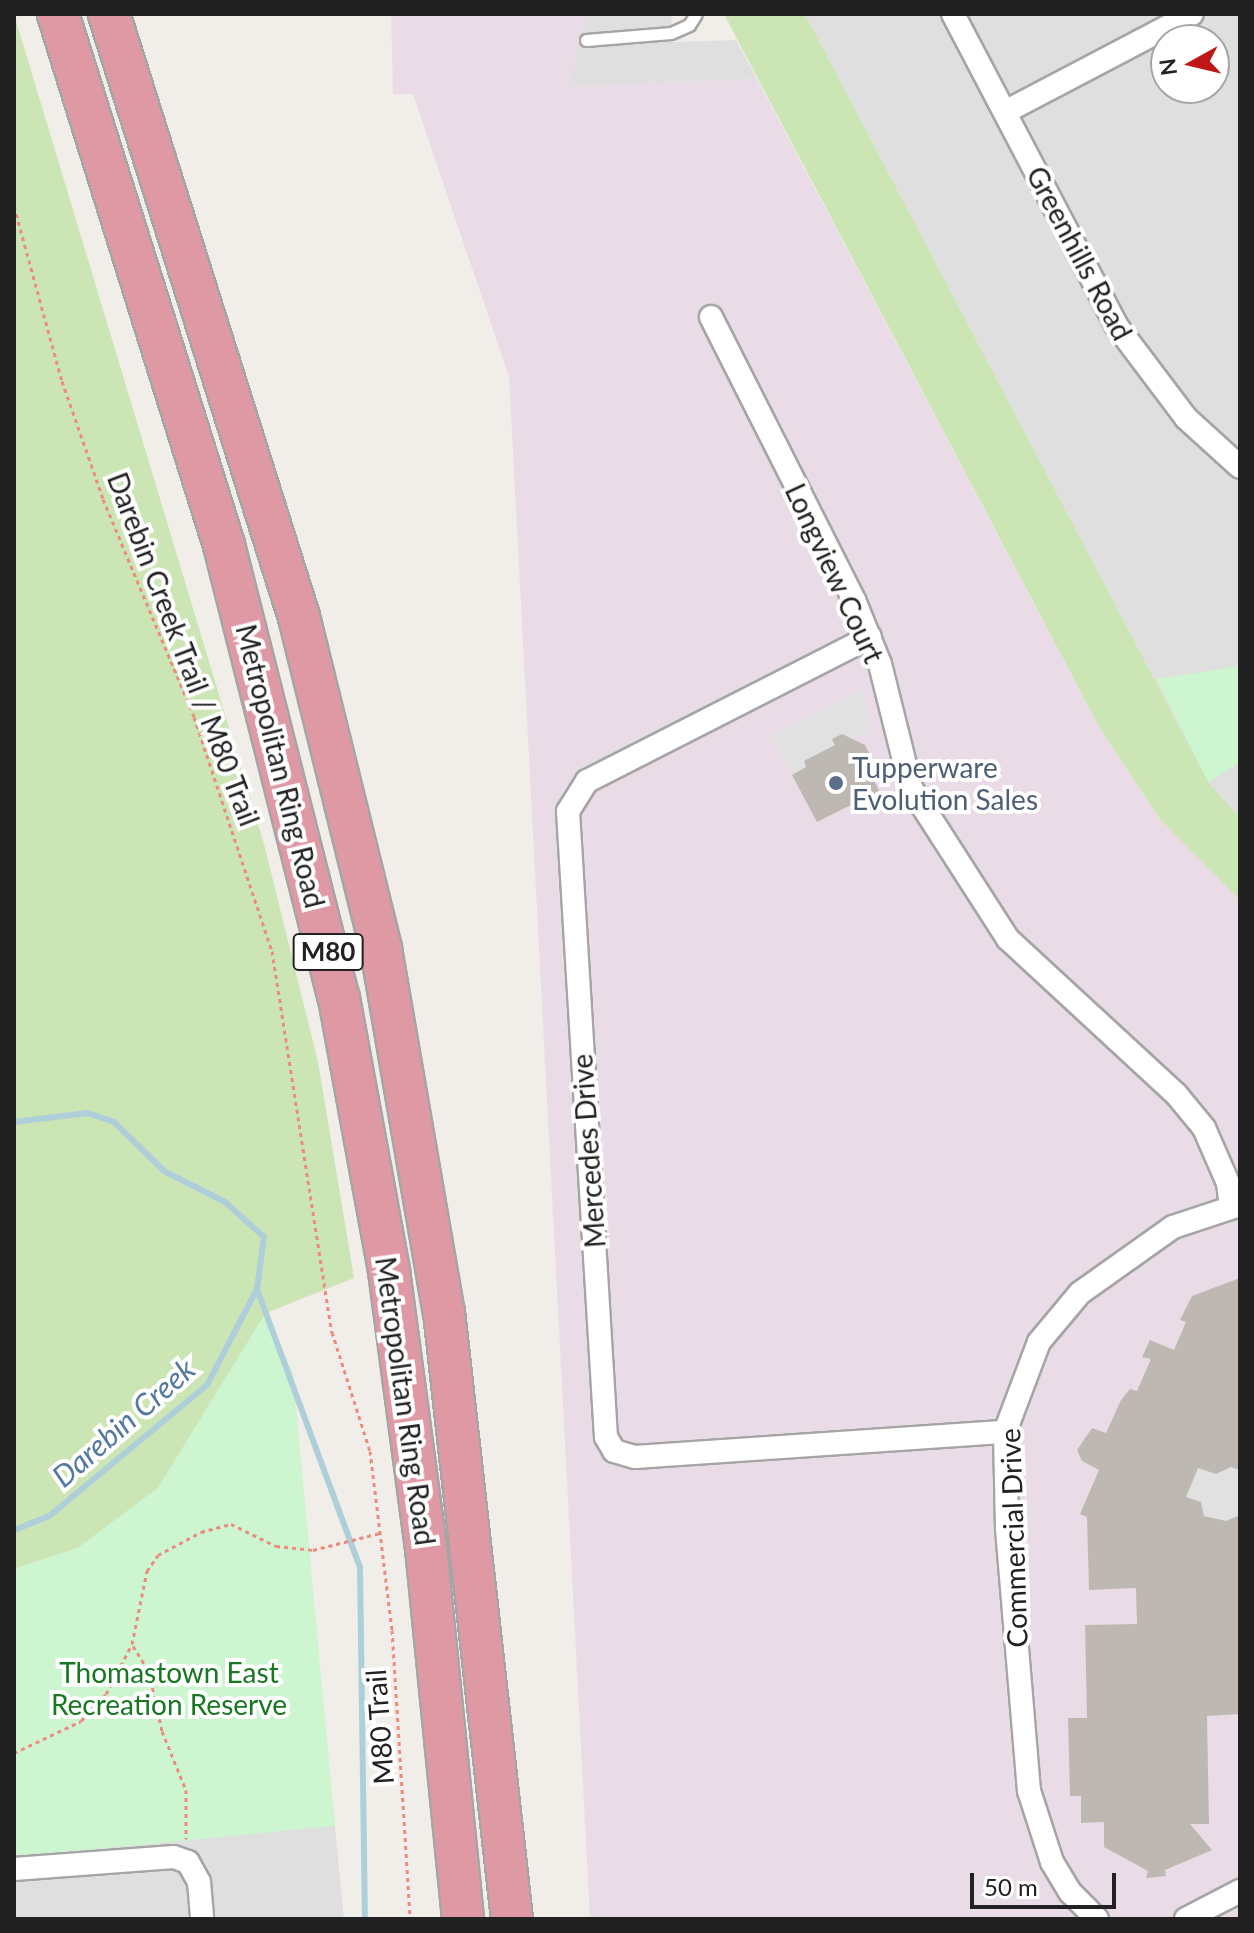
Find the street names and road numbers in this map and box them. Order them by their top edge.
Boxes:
street label: Greenhills Road [1020,160,1140,346]
street label: Darebin Creek Trail / M80 Trail [101,467,267,831]
street label: Longview Court [779,478,891,668]
street label: Metropolitan Ring Road [230,621,332,911]
road number: M80 [292,930,364,974]
street label: Mercedes Drive [564,1053,612,1249]
street label: Metropolitan Ring Road [369,1255,443,1547]
street label: Commercial Drive [992,1428,1034,1648]
street label: M80 Trail [358,1668,400,1786]

